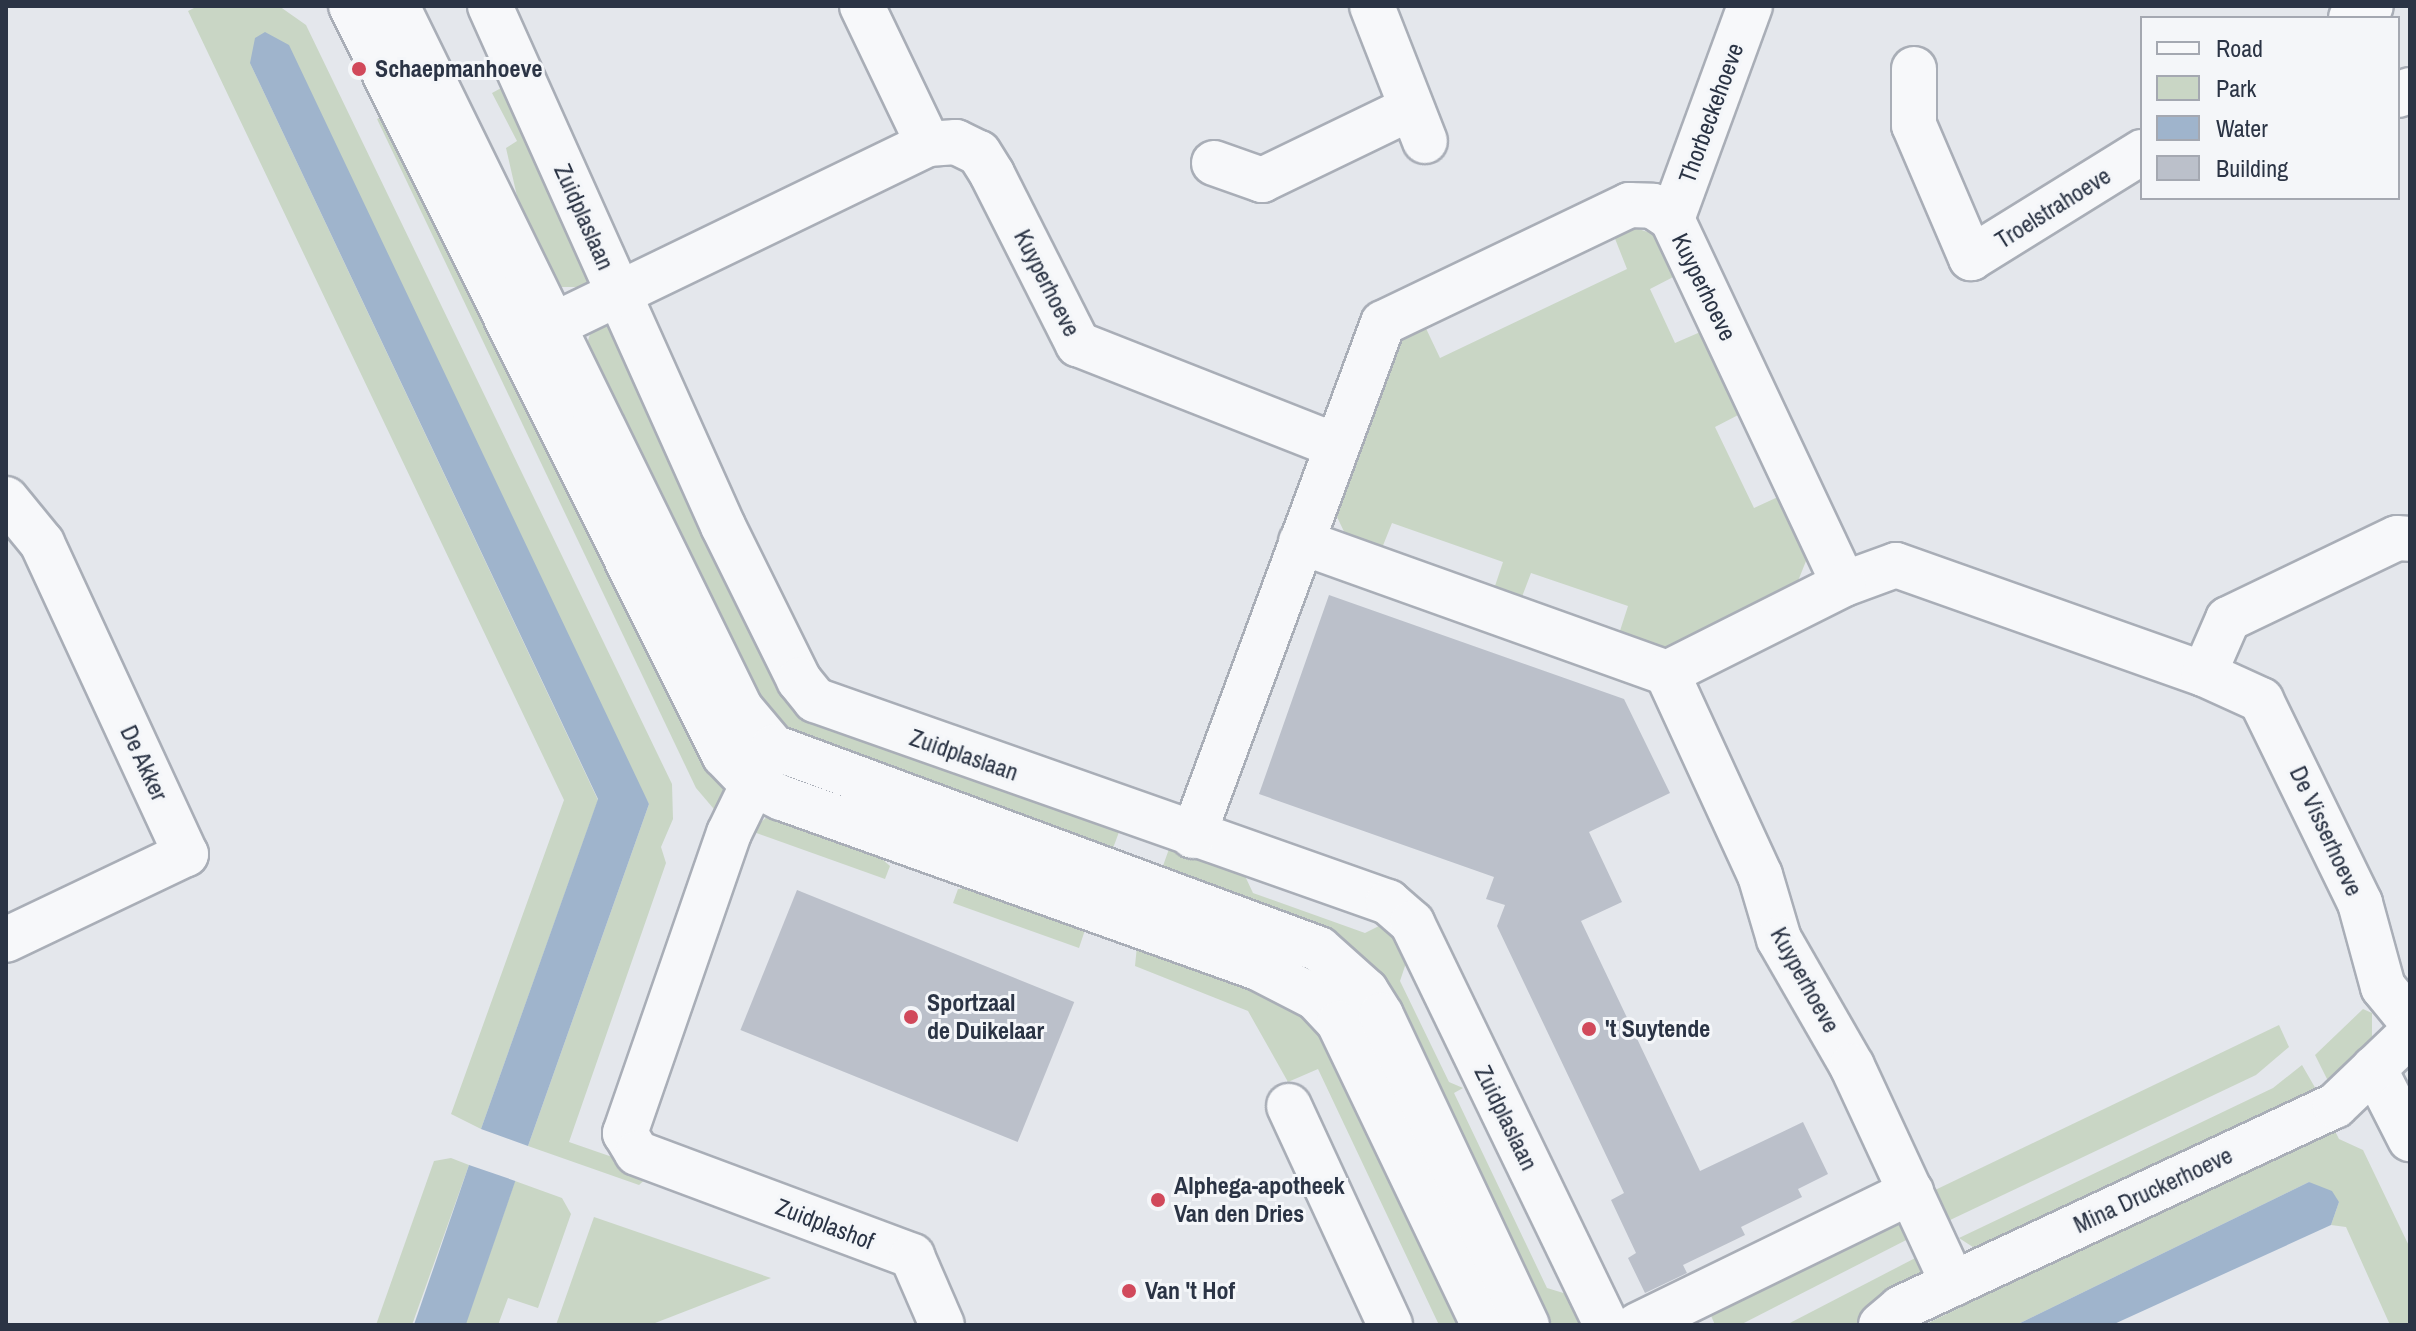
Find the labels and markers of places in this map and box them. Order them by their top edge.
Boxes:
place label: Schaepmanhoeve [375,55,542,83]
marker: Schaepmanhoeve [350,60,368,78]
place label: Sportzaal de Duikelaar [927,989,1044,1045]
marker: Sportzaal de Duikelaar [902,1008,920,1026]
place label: 't Suytende [1605,1015,1710,1043]
marker: 't Suytende [1580,1020,1598,1038]
place label: Alphega-apotheek Van den Dries [1174,1172,1345,1228]
marker: Alphega-apotheek Van den Dries [1149,1191,1167,1209]
place label: Van 't Hof [1145,1277,1235,1305]
marker: Van 't Hof [1120,1282,1138,1300]

